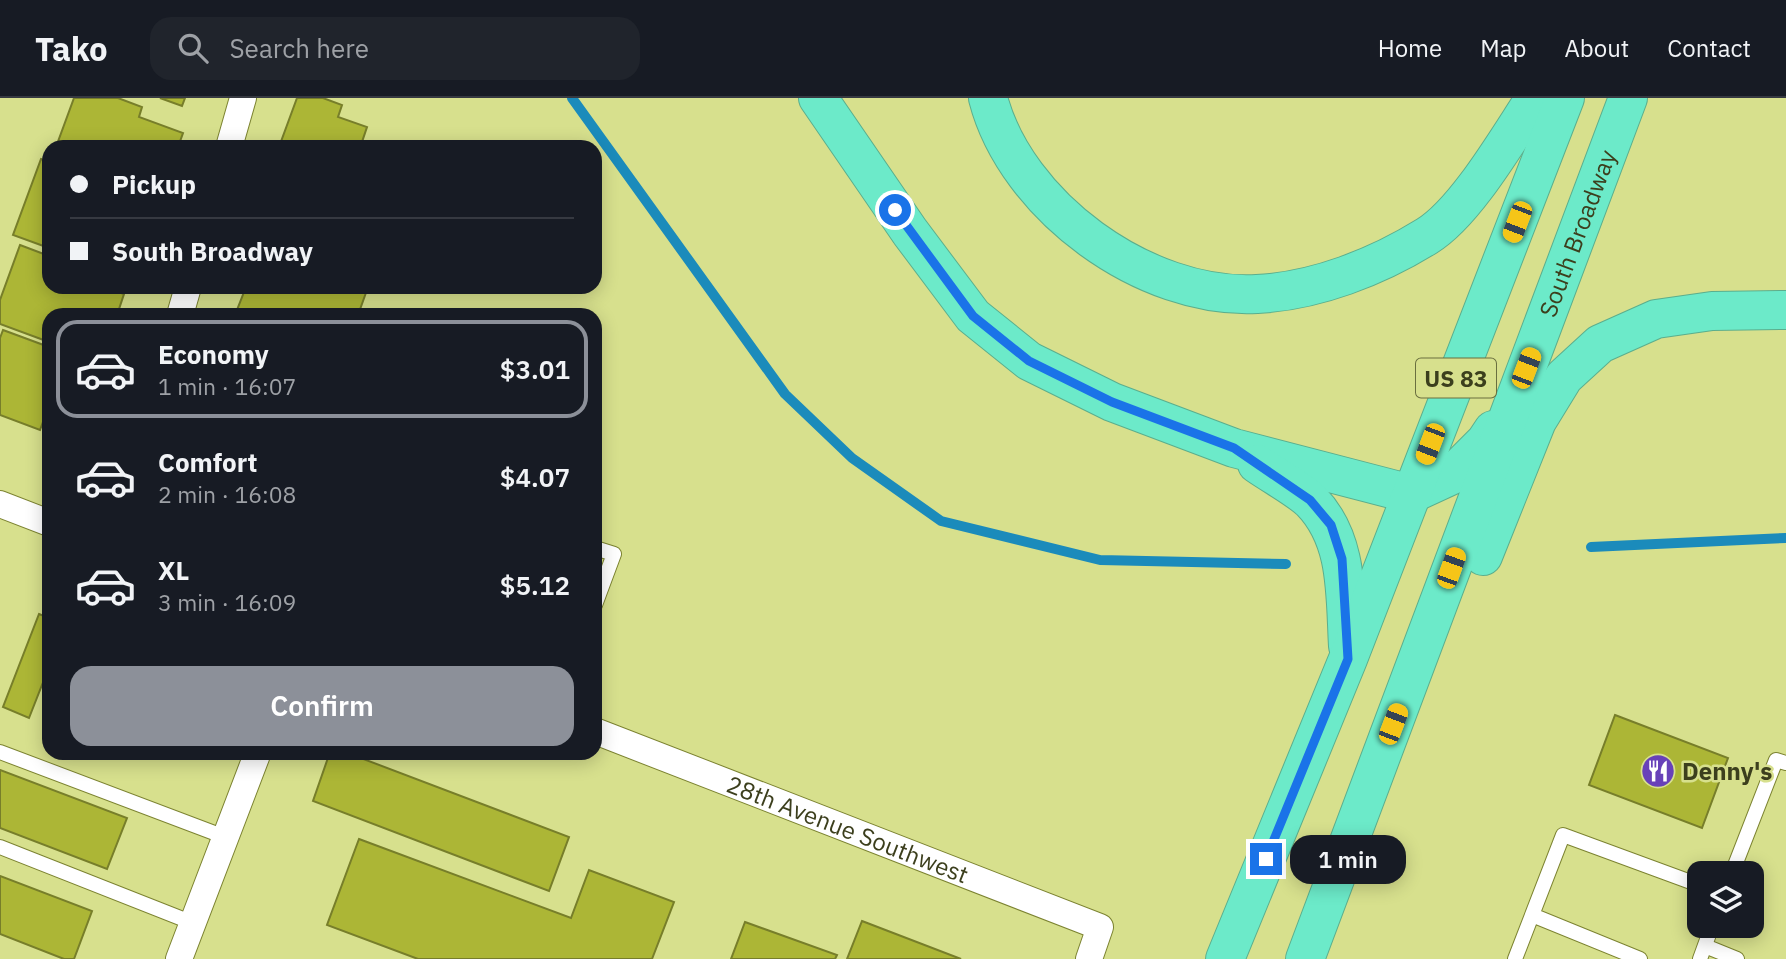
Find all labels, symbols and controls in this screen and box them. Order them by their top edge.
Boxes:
search box [150,17,640,80]
text: Tako [35,27,108,70]
icon: search [174,29,212,67]
text: Search here [230,31,369,65]
text: Home [1378,32,1442,64]
text: Map [1480,32,1526,64]
text: About [1564,32,1629,64]
text: Contact [1667,32,1751,64]
street label: South Broadway [1531,145,1623,322]
text: Pickup [112,167,196,201]
route start [879,194,911,226]
car [1500,199,1535,245]
text: South Broadway [112,234,313,268]
text: Economy [158,337,269,371]
icon: car [74,338,137,401]
car [1509,345,1544,391]
text: $3.01 [500,352,570,386]
road number: US 83 [1416,358,1496,398]
text: 1 min · 16:07 [158,371,296,401]
car [1413,421,1448,467]
text: Comfort [158,445,257,479]
icon: car [74,446,137,509]
text: $4.07 [500,460,570,494]
text: 2 min · 16:08 [158,479,296,509]
car [1434,545,1469,591]
text: XL [158,553,189,587]
icon: car [74,554,137,617]
text: $5.12 [500,568,570,602]
text: 3 min · 16:09 [158,587,296,617]
button: Confirm [70,666,574,746]
car [1376,701,1411,747]
restaurant icon: Denny's [1639,752,1677,790]
place label: Denny's [1682,755,1772,787]
street label: 28th Avenue Southwest [722,768,973,890]
callout: 1 min [1290,834,1406,884]
route end [1250,843,1282,875]
text: 1 min [1318,844,1378,874]
map controls [1687,861,1764,938]
button: layers [1687,861,1764,938]

